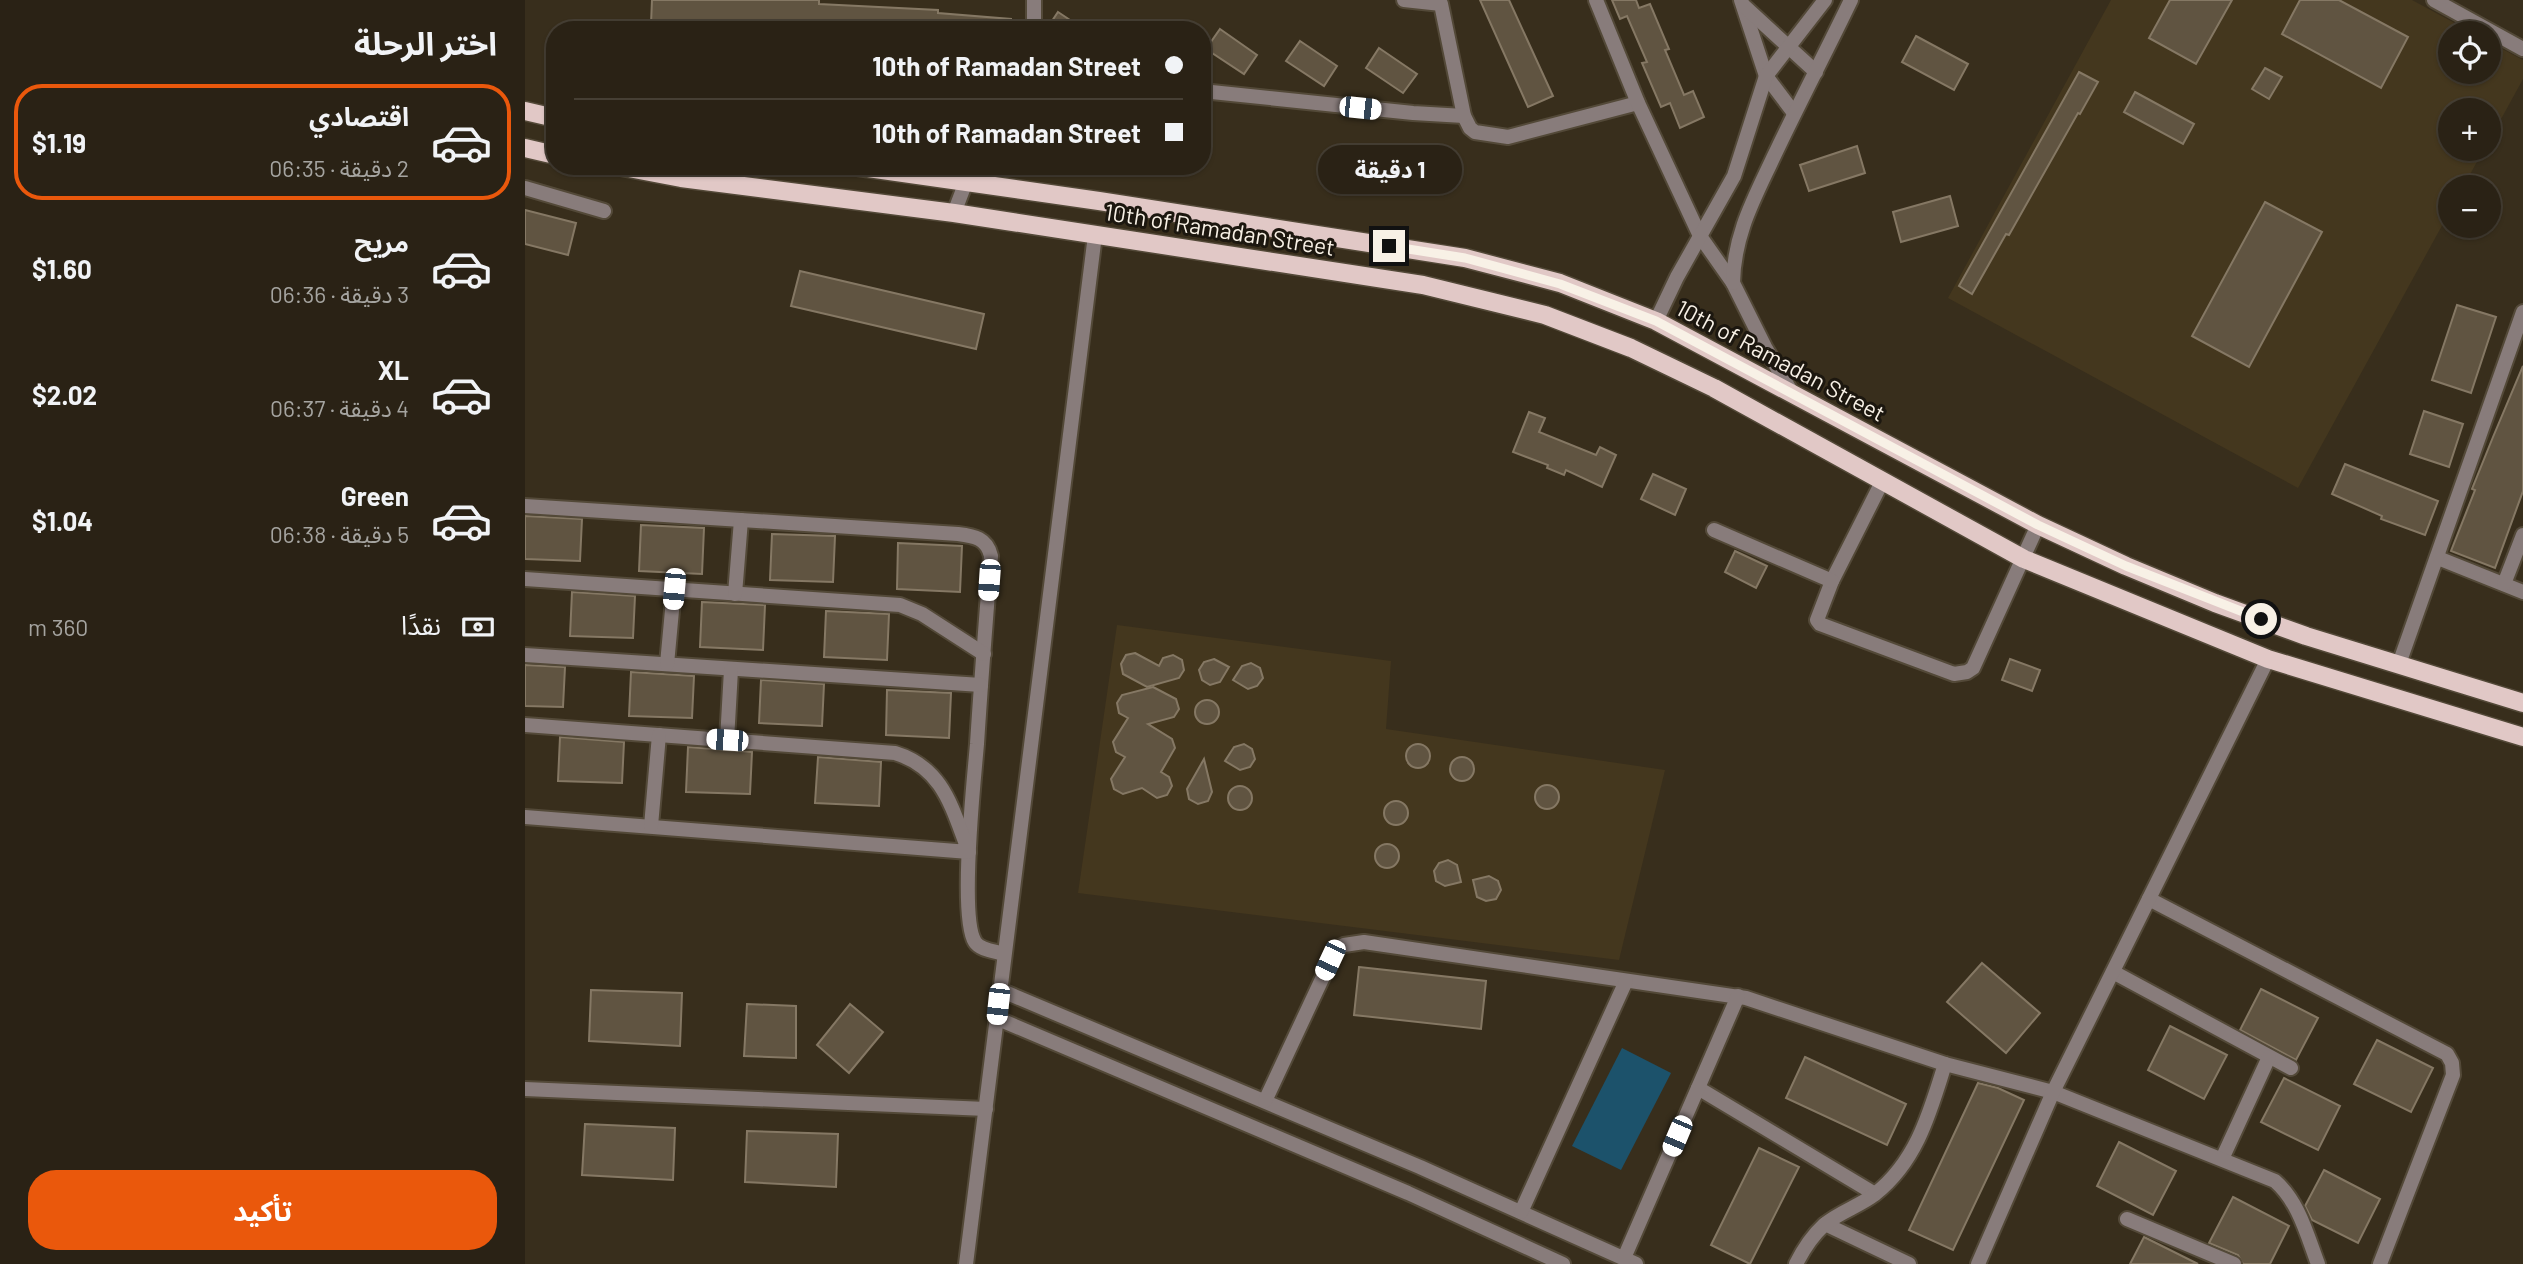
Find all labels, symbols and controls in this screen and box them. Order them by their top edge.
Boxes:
map controls [2438,21,2501,238]
button: locate [2438,21,2501,84]
text: اختر الرحلة [354,23,497,61]
text: 10th of Ramadan Street [872,50,1141,81]
car [1339,95,1382,121]
button: + [2438,98,2501,161]
text: اقتصادي [309,100,409,131]
icon: car [430,111,493,174]
text: 10th of Ramadan Street [872,117,1141,148]
text: $1.19 [32,127,86,158]
callout: 1 دقيقة [1317,145,1461,194]
text: 2 دقيقة · 06:35 [269,154,409,182]
text: 1 دقيقة [1355,155,1425,183]
button: − [2438,175,2501,238]
street label: 10th of Ramadan Street [1103,197,1337,261]
text: مريح [354,226,409,257]
route end [1373,230,1405,262]
icon: car [430,237,493,300]
text: $1.60 [32,253,92,284]
text: 3 دقيقة · 06:36 [270,280,409,308]
street label: 10th of Ramadan Street [1672,293,1890,427]
text: XL [378,354,409,385]
icon: car [430,363,493,426]
text: $2.02 [32,379,97,410]
text: 4 دقيقة · 06:37 [270,394,409,422]
text: Green [341,480,409,511]
icon: car [430,489,493,552]
text: $1.04 [32,505,93,536]
text: 5 دقيقة · 06:38 [270,520,409,548]
car [978,558,1001,602]
car [662,567,687,611]
route start [2245,603,2277,635]
icon: cash [459,608,497,646]
text: نقدًا [401,609,441,640]
text: 360 m [28,613,88,641]
car [706,728,749,752]
car [1312,937,1349,983]
car [986,982,1011,1026]
car [1660,1113,1695,1159]
button: تأكيد [28,1170,497,1250]

